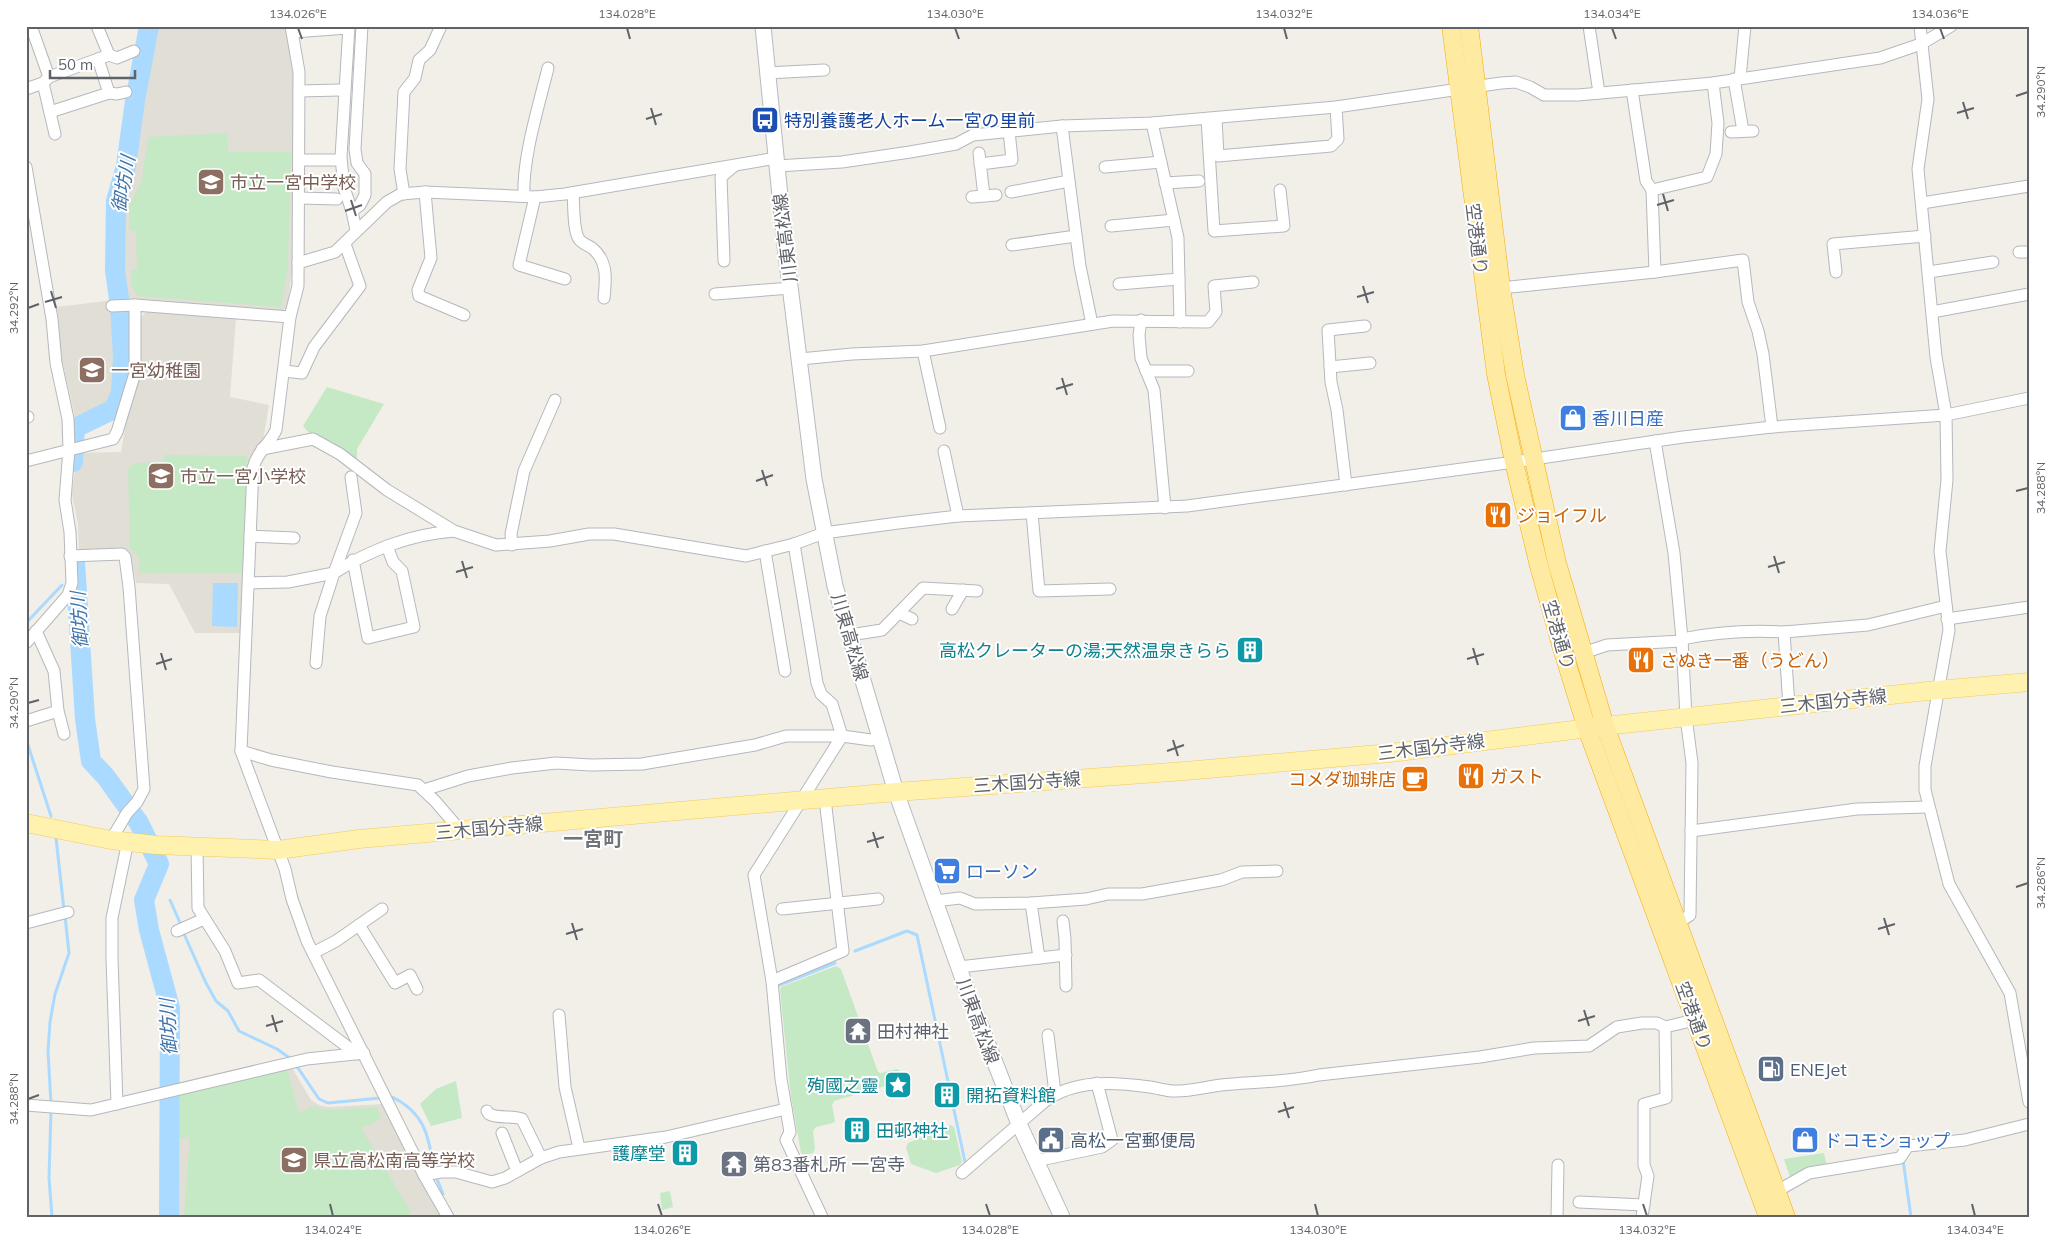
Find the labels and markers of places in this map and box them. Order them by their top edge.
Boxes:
bus stop icon: 特別養護老人ホーム一宮の里前 [750,105,780,135]
place label: 特別養護老人ホーム一宮の里前 [784,109,1035,132]
school or university icon: 市立一宮中学校 [196,167,226,197]
place label: 市立一宮中学校 [230,171,356,194]
school or university icon: 一宮幼稚園 [77,355,107,385]
place label: 一宮幼稚園 [111,359,201,382]
shop icon: 香川日産 [1558,403,1588,433]
place label: 香川日産 [1592,407,1664,430]
school or university icon: 市立一宮小学校 [146,461,176,491]
place label: 市立一宮小学校 [180,465,306,488]
restaurant icon: ジョイフル [1483,500,1513,530]
place label: ジョイフル [1517,504,1607,527]
building icon: 高松クレーターの湯;天然温泉きらら [1235,635,1265,665]
place label: 高松クレーターの湯;天然温泉きらら [939,639,1231,662]
restaurant icon: さぬき一番（うどん） [1626,645,1656,675]
place label: さぬき一番（うどん） [1660,649,1840,672]
restaurant icon: ガスト [1456,761,1486,791]
cafe icon: コメダ珈琲店 [1400,764,1430,794]
place label: ガスト [1490,765,1544,788]
place label: コメダ珈琲店 [1288,768,1396,791]
supermarket icon: ローソン [932,856,962,886]
place label: ローソン [966,860,1038,883]
temple icon: 田村神社 [843,1016,873,1046]
place label: 田村神社 [877,1020,949,1043]
fuel station icon: ENEJet [1756,1054,1786,1084]
place label: ENEJet [1790,1058,1847,1081]
place icon: 殉國之靈 [883,1070,913,1100]
place label: 殉國之靈 [807,1074,879,1097]
building icon: 開拓資料館 [932,1080,962,1110]
place label: 開拓資料館 [966,1084,1056,1107]
building icon: 田邨神社 [842,1115,872,1145]
place label: 田邨神社 [876,1119,948,1142]
public building icon: 高松一宮郵便局 [1036,1125,1066,1155]
shop icon: ドコモショップ [1790,1125,1820,1155]
place label: 高松一宮郵便局 [1070,1129,1196,1152]
place label: ドコモショップ [1824,1129,1950,1152]
building icon: 護摩堂 [670,1138,700,1168]
place label: 護摩堂 [612,1142,666,1165]
school or university icon: 県立高松南高等学校 [279,1145,309,1175]
place label: 県立高松南高等学校 [313,1149,475,1172]
temple icon: 第83番札所 一宮寺 [719,1149,749,1179]
place label: 第83番札所 一宮寺 [753,1153,905,1176]

